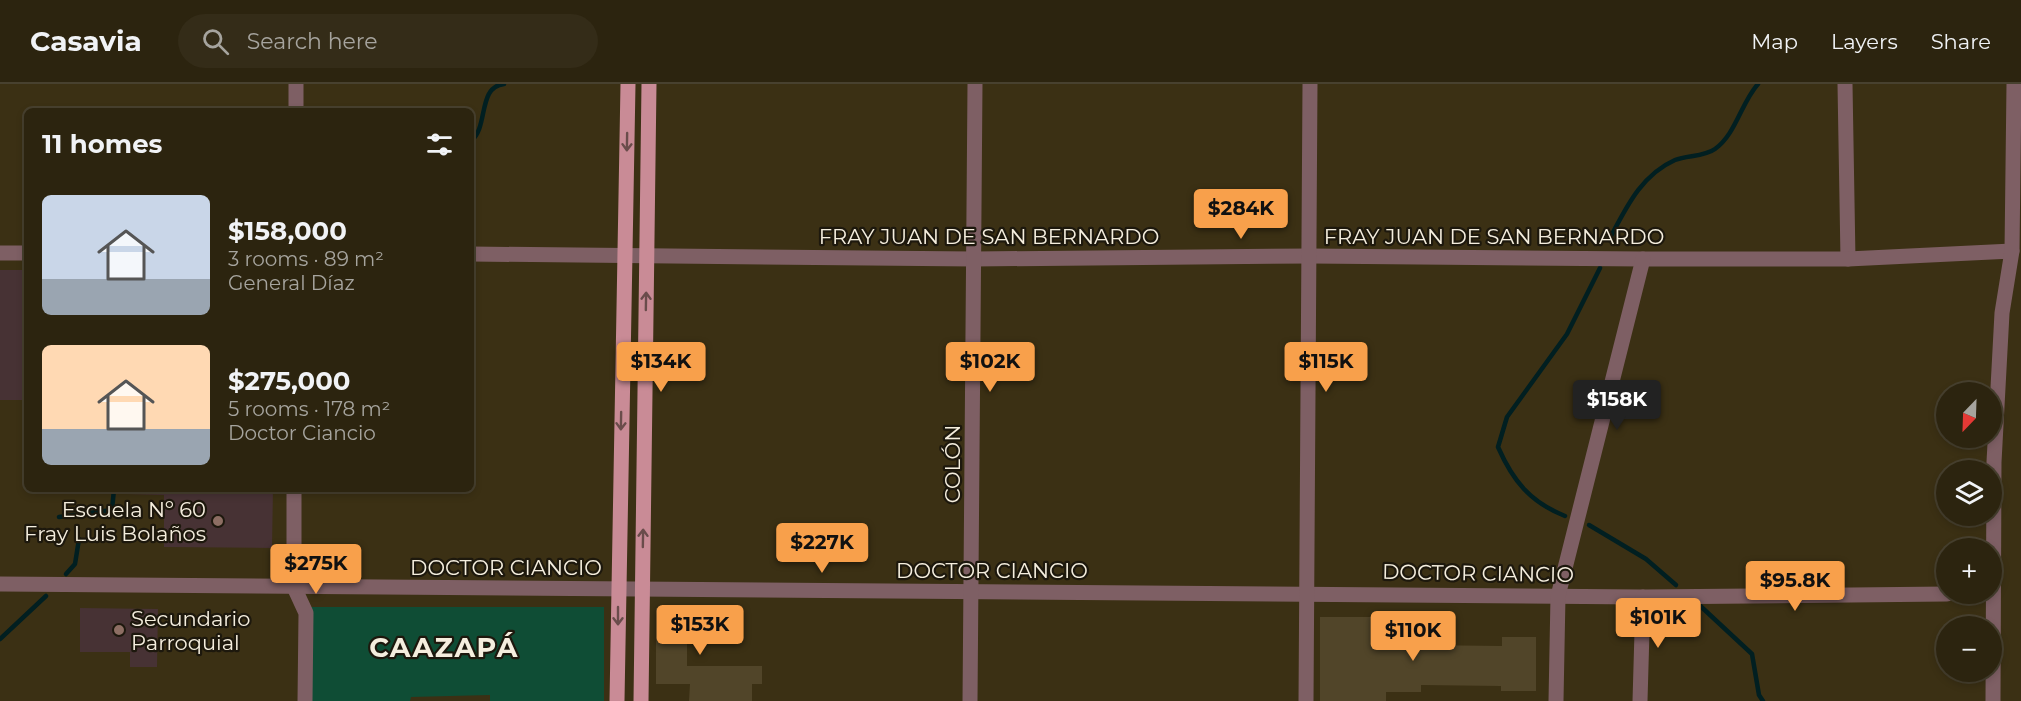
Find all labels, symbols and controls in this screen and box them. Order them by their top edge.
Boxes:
search box [178,14,598,68]
text: Casavia [30,24,142,58]
icon: search [199,25,232,58]
text: Search here [247,28,378,55]
text: Map [1751,29,1798,54]
text: Layers [1831,29,1898,54]
text: Share [1931,29,1991,54]
text: 11 homes [42,128,162,160]
icon: filters [423,128,456,161]
one-way arrow [621,132,633,152]
pin: $284K [1199,189,1283,240]
text: $284K [1208,196,1274,220]
text: $158,000 [228,215,347,247]
icon: home [90,219,162,291]
street label: FRAY JUAN DE SAN BERNARDO [819,224,1159,249]
street label: FRAY JUAN DE SAN BERNARDO [1324,224,1664,249]
text: 3 rooms · 89 m² [228,247,384,271]
text: General Díaz [228,271,355,295]
one-way arrow [640,291,651,311]
pin: $134K [619,342,703,393]
pin: $102K [948,342,1032,393]
pin: $115K [1284,342,1368,393]
text: $134K [631,349,691,373]
text: $102K [960,349,1020,373]
text: $115K [1299,349,1353,373]
text: $275,000 [228,365,351,397]
icon: home [90,369,162,441]
pin: $158K [1575,380,1659,431]
north arrow [1936,382,2002,448]
map controls [1936,382,2002,682]
text: $158K [1587,387,1647,411]
text: 5 rooms · 178 m² [228,397,390,421]
one-way arrow [615,411,627,431]
text: Doctor Ciancio [228,421,376,445]
street label: COLÓN [940,425,965,503]
button: layers [1936,460,2002,526]
place label: Escuela Nº 60 Fray Luis Bolaños [24,497,206,546]
marker: Escuela Nº 60 Fray Luis Bolaños [211,514,225,528]
pin: $227K [780,523,864,574]
one-way arrow [637,528,649,548]
text: $227K [790,530,854,554]
button: + [1936,538,2002,604]
pin: $275K [274,544,358,595]
text: $275K [284,551,348,575]
street label: DOCTOR CIANCIO [410,555,602,580]
street label: DOCTOR CIANCIO [896,558,1088,583]
street label: DOCTOR CIANCIO [1382,559,1574,587]
pin: $95.8K [1746,561,1844,612]
text: $95.8K [1760,568,1830,592]
pin: $101K [1616,598,1700,649]
pin: $153K [658,605,742,656]
text: $101K [1630,605,1686,629]
place label: Secundario Parroquial [131,606,250,655]
one-way arrow [612,606,624,626]
pin: $110K [1371,611,1455,662]
text: $153K [671,612,729,636]
button: − [1936,616,2002,682]
text: $110K [1385,618,1441,642]
marker: Secundario Parroquial [112,623,126,637]
district label: CAAZAPÁ [369,631,519,664]

